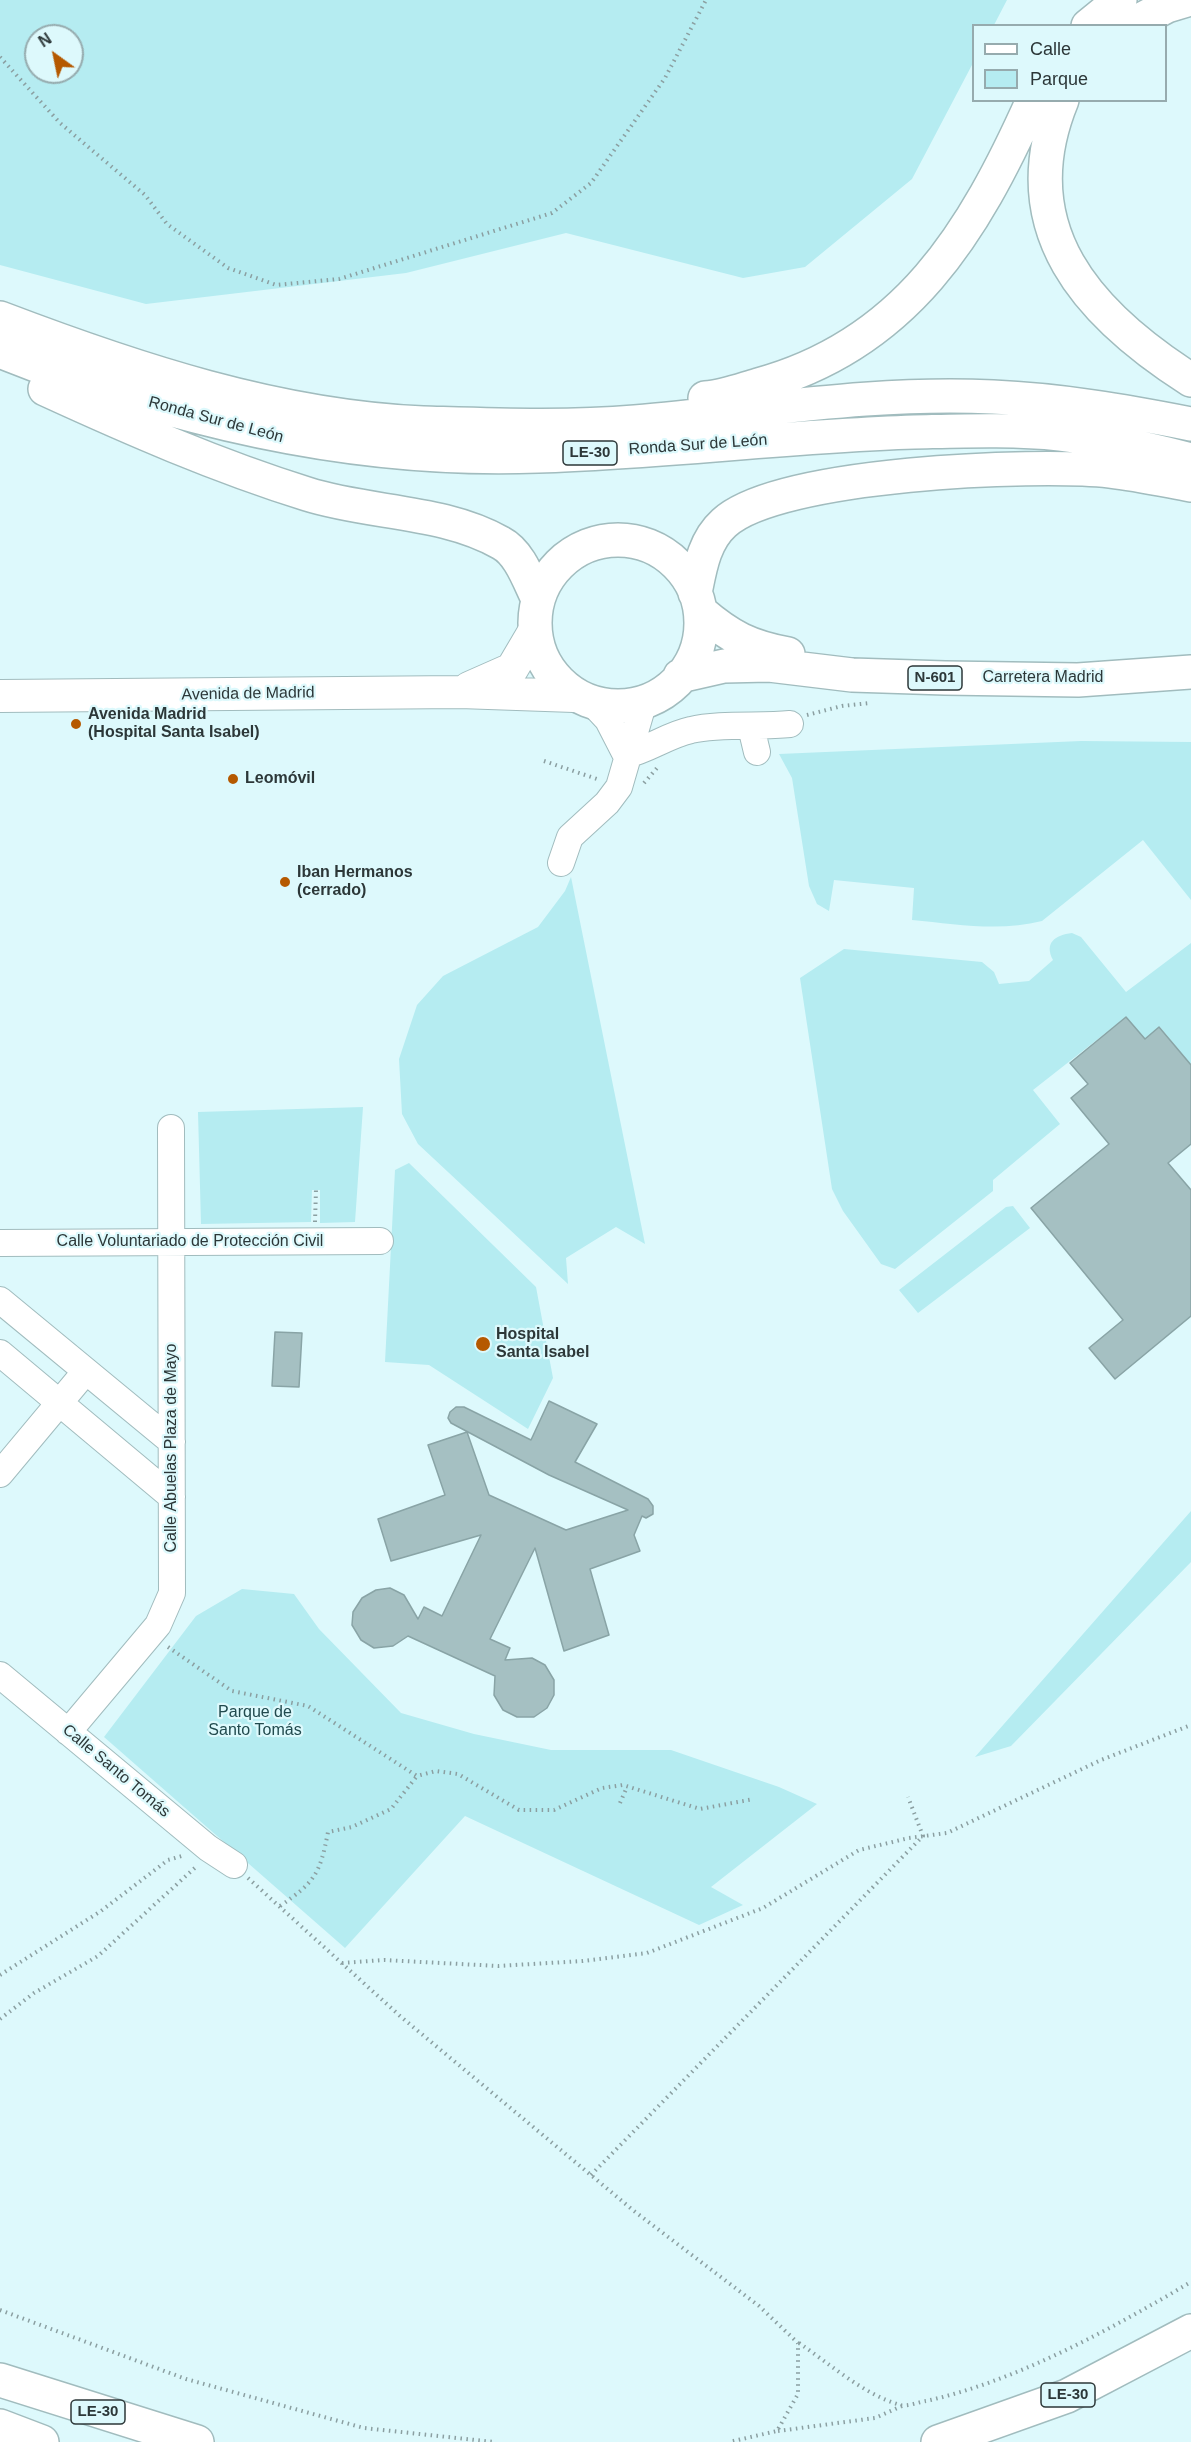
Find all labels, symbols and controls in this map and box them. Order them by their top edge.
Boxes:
north arrow [24,24,84,84]
legend [972,24,1167,102]
text: N [36,30,54,50]
text: Calle [1030,39,1071,59]
text: Parque [1030,69,1088,89]
street label: Ronda Sur de León [146,393,286,447]
street label: Ronda Sur de León [628,431,768,459]
road number: LE-30 [563,441,617,465]
road number: N-601 [908,666,962,690]
street label: Carretera Madrid [983,668,1103,688]
street label: Avenida de Madrid [181,683,315,705]
place label: Avenida Madrid (Hospital Santa Isabel) [88,705,260,743]
marker: Avenida Madrid (Hospital Santa Isabel) [69,717,83,731]
place label: Leomóvil [245,769,315,789]
marker: Leomóvil [226,772,240,786]
place label: Iban Hermanos (cerrado) [297,863,413,901]
marker: Iban Hermanos (cerrado) [278,875,292,889]
street label: Calle Voluntariado de Protección Civil [57,1232,323,1252]
place label: Hospital Santa Isabel [496,1325,589,1363]
marker: Hospital Santa Isabel [474,1335,492,1353]
street label: Calle Abuelas Plaza de Mayo [162,1343,182,1553]
park label: Parque de Santo Tomás [208,1703,302,1741]
street label: Calle Santo Tomás [58,1720,174,1822]
road number: LE-30 [1041,2383,1095,2407]
road number: LE-30 [71,2400,125,2424]

